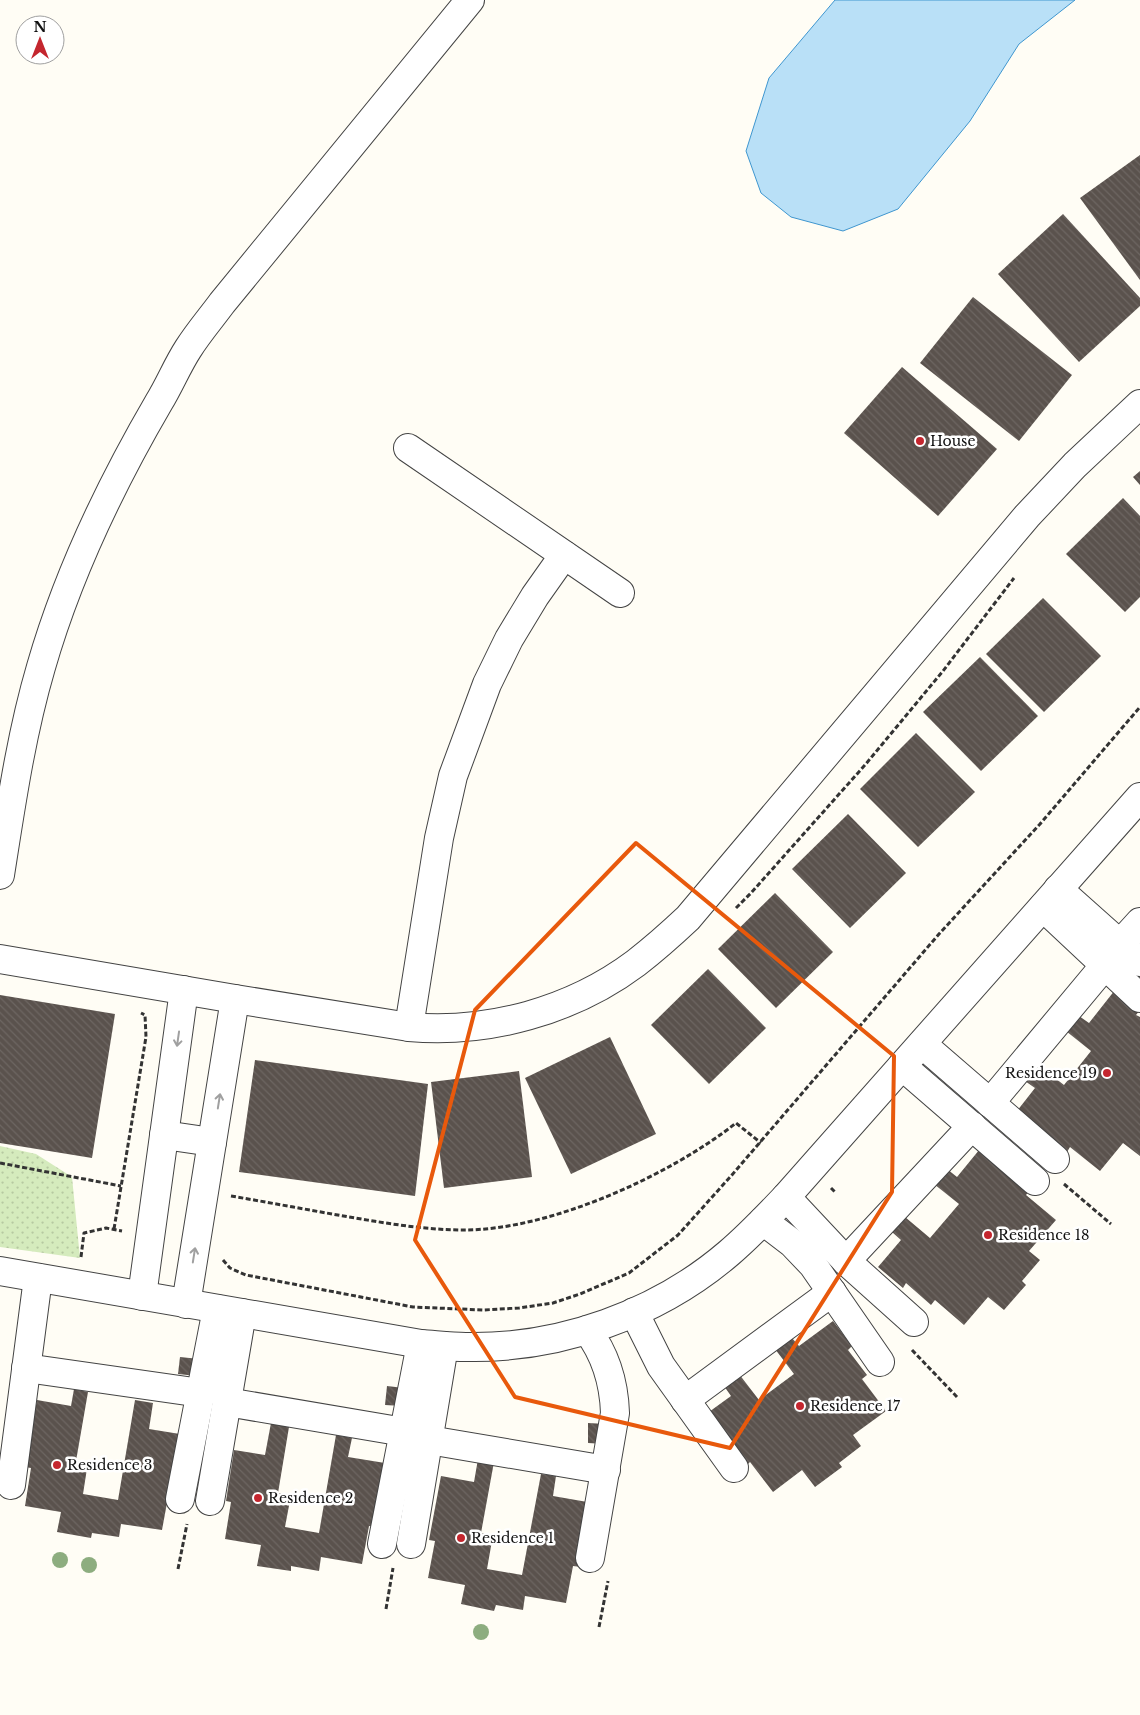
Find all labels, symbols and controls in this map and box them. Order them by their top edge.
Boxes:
north arrow [15,15,65,65]
text: N [33,18,47,36]
place label: House [930,432,976,450]
marker: House [914,435,926,447]
one-way arrow [173,1030,183,1046]
place label: Residence 19 [1005,1064,1097,1082]
marker: Residence 19 [1101,1067,1113,1079]
one-way arrow [214,1094,224,1110]
place label: Residence 18 [998,1226,1089,1244]
marker: Residence 18 [982,1229,994,1241]
one-way arrow [189,1248,199,1264]
place label: Residence 17 [810,1397,901,1415]
marker: Residence 17 [794,1400,806,1412]
place label: Residence 3 [67,1456,152,1474]
marker: Residence 3 [51,1459,63,1471]
place label: Residence 2 [268,1489,353,1507]
marker: Residence 2 [252,1492,264,1504]
place label: Residence 1 [471,1529,554,1547]
marker: Residence 1 [455,1532,467,1544]

